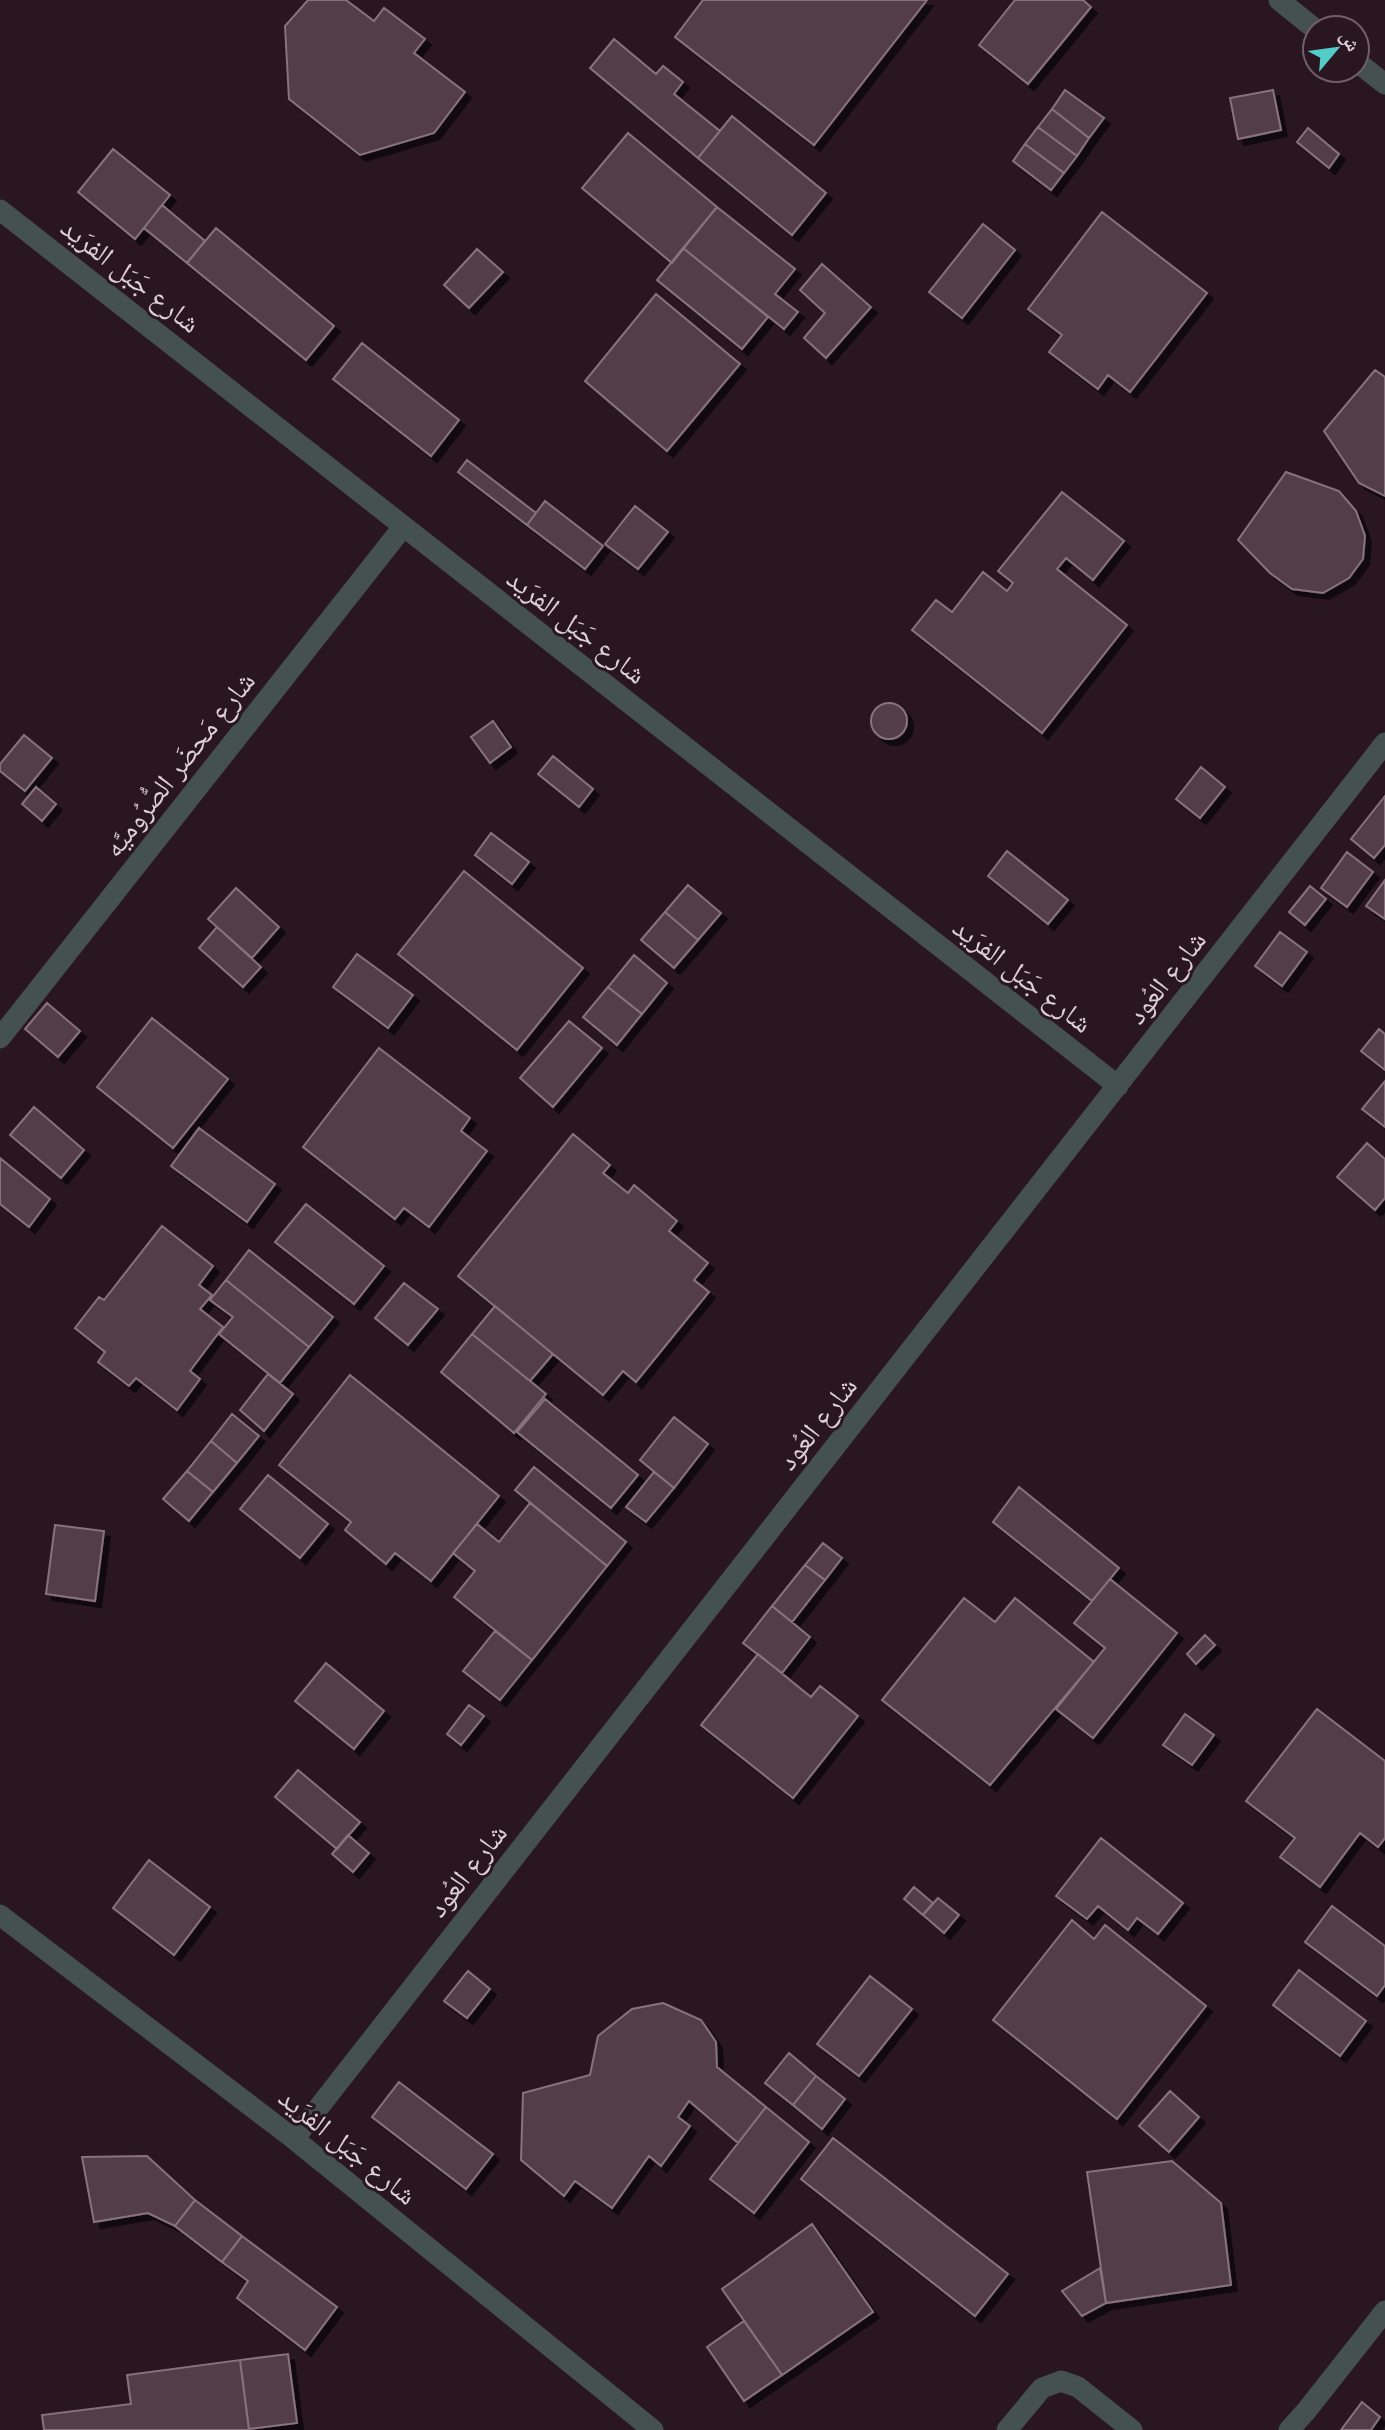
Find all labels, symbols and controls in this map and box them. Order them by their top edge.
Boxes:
north arrow [1301,14,1371,84]
text: ش [1332,26,1367,57]
street label: شارع جَبَل الفرَيد [51,208,209,344]
street label: شارع جَبَل الفرَيد [497,559,655,695]
street label: شارع مَحضَر الصُّرُوميَّه [93,663,267,867]
street label: شارع جَبَل الفرَيد [943,908,1101,1044]
street label: شارع العُود [1116,922,1218,1034]
street label: شارع العُود [767,1368,869,1480]
street label: شارع العُود [417,1815,519,1927]
street label: شارع جَبَل الفرَيد [268,2078,426,2216]

